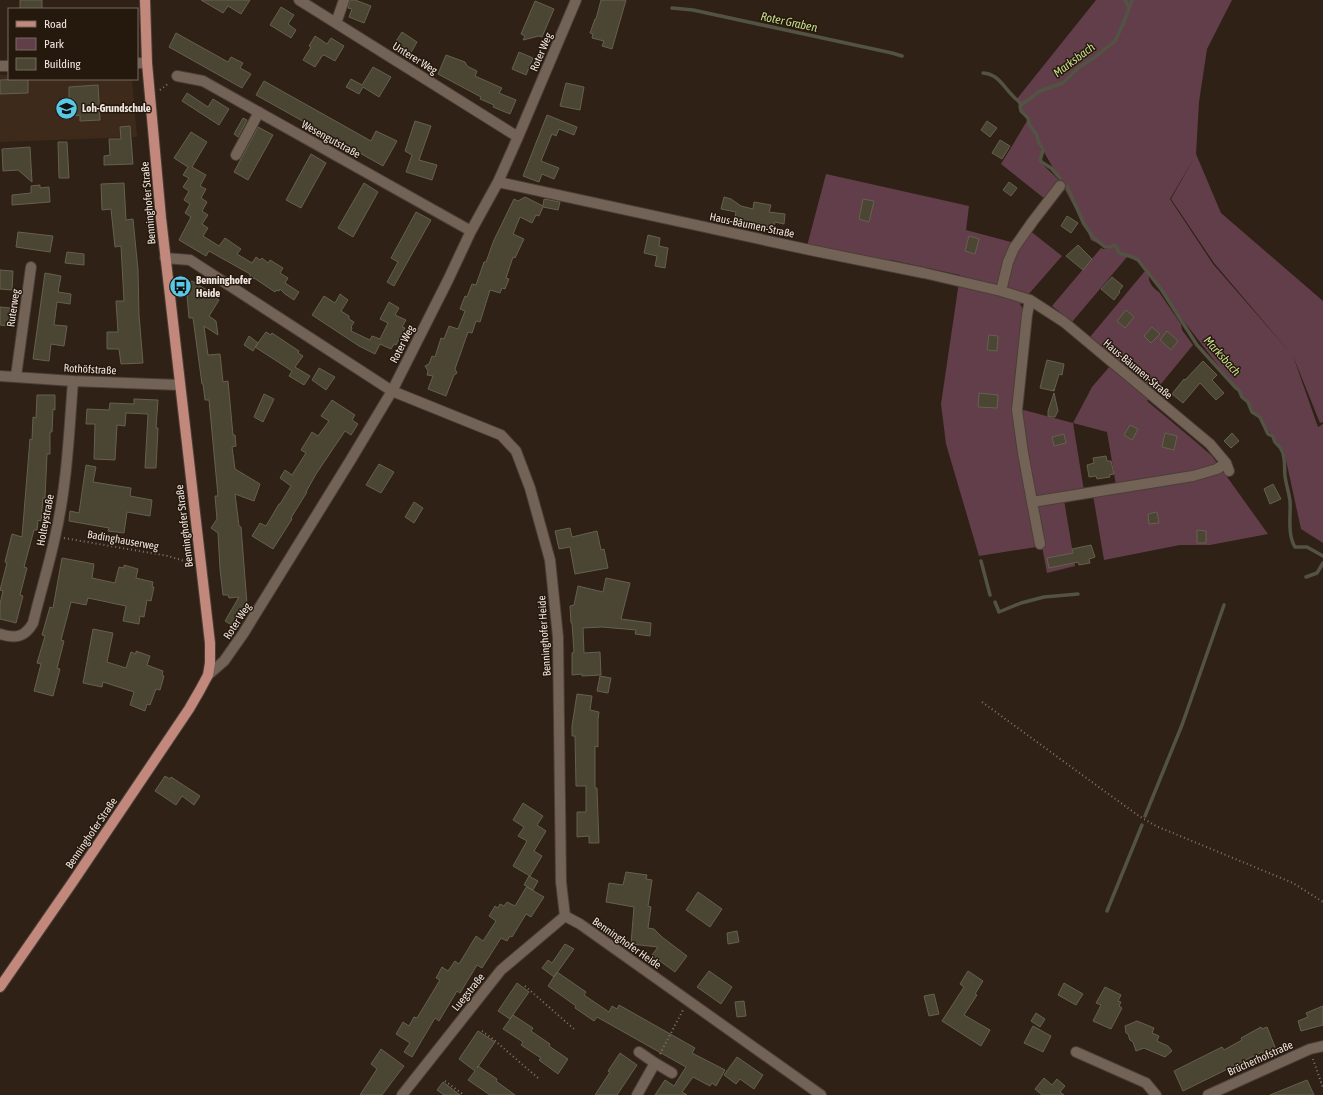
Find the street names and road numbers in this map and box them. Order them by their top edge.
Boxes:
street label: Roter Weg [527,31,555,73]
street label: Unterer Weg [391,40,440,77]
street label: Wesengutstraße [299,118,363,160]
street label: Benninghofer Straße [138,161,158,245]
street label: Haus-Bäumen-Straße [709,210,795,240]
street label: Ruterweg [4,288,22,328]
street label: Roter Weg [387,323,417,365]
street label: Haus-Bäumen-Straße [1101,337,1175,401]
street label: Rothöfstraße [63,362,117,376]
street label: Benninghofer Straße [173,484,195,568]
street label: Holteystraße [34,493,56,547]
street label: Badinghauserweg [86,528,160,552]
street label: Benninghofer Heide [535,595,553,677]
street label: Roter Weg [221,600,253,641]
street label: Benninghofer Straße [63,795,119,871]
street label: Benninghofer Heide [590,915,664,971]
street label: Luegstraße [449,971,487,1013]
street label: Brücherhofstraße [1225,1038,1295,1078]

